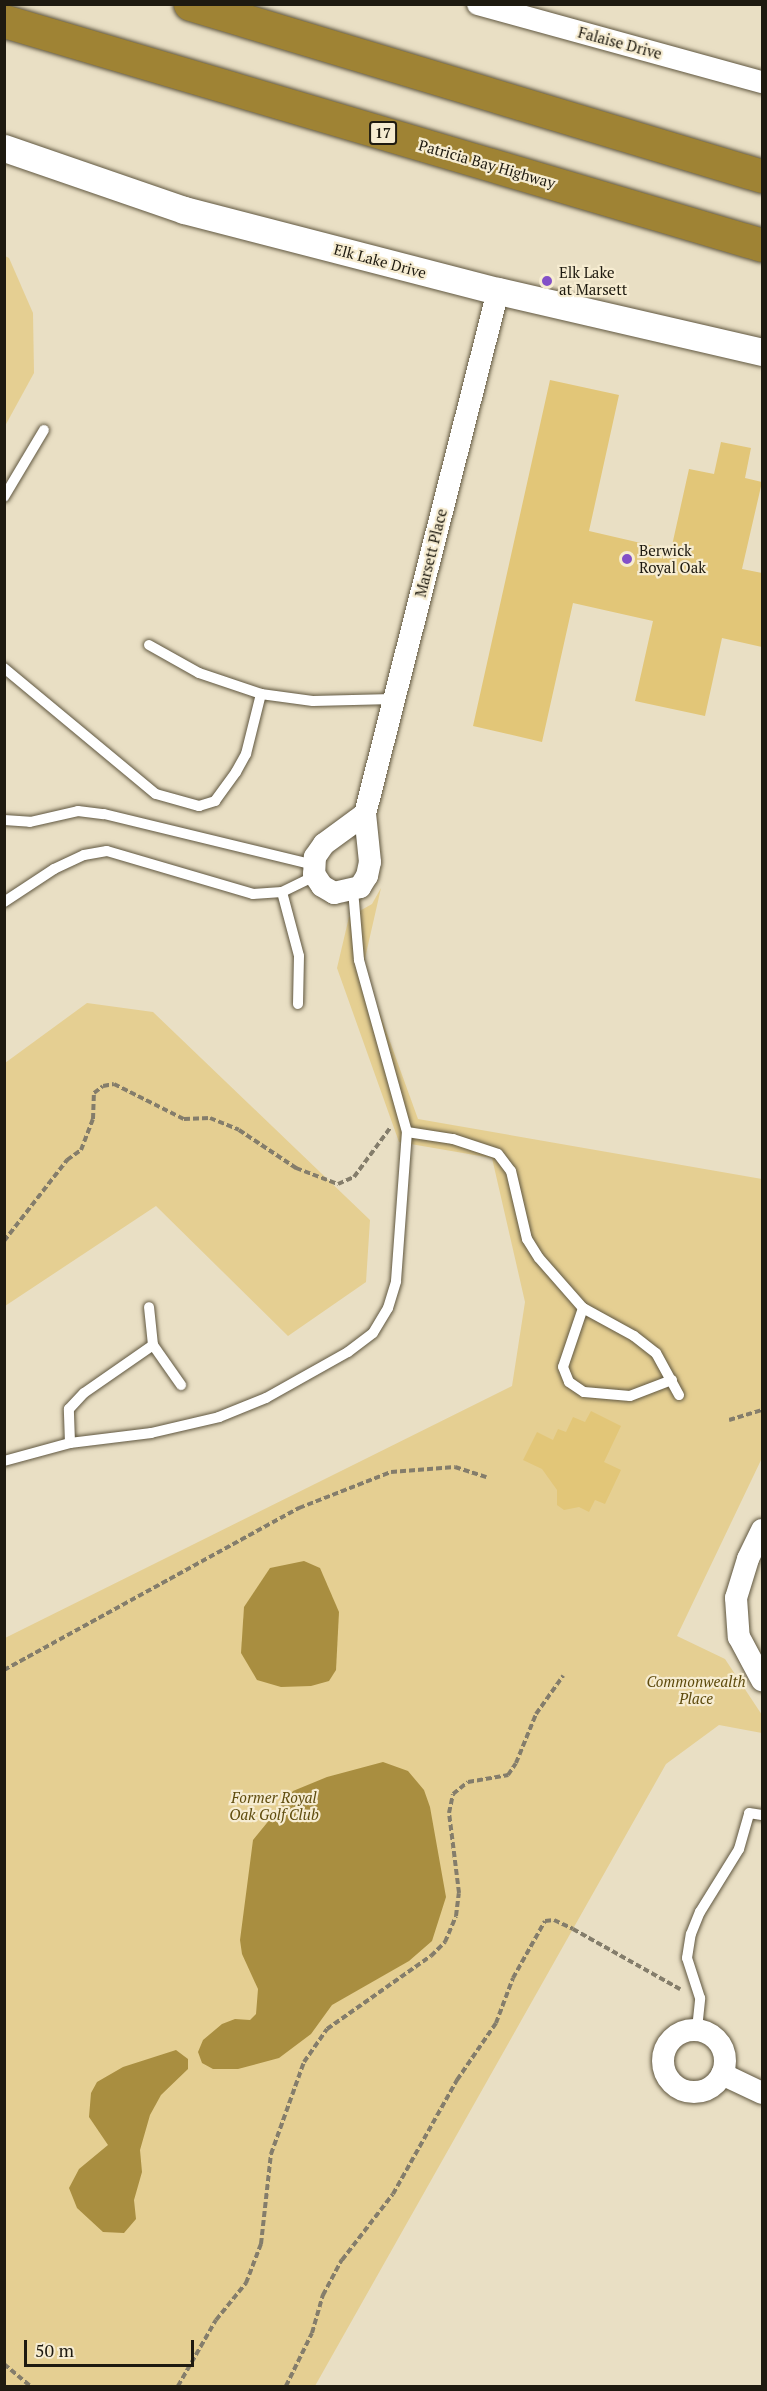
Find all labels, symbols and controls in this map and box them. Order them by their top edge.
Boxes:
street label: Falaise Drive [576,23,664,63]
road number: 17 [368,122,398,144]
street label: Patricia Bay Highway [417,136,557,192]
street label: Elk Lake Drive [332,240,428,282]
place label: Elk Lake at Marsett [559,263,627,298]
marker: Elk Lake at Marsett [540,274,554,288]
street label: Marsett Place [411,507,451,599]
place label: Berwick Royal Oak [639,541,706,576]
marker: Berwick Royal Oak [620,552,634,566]
park label: Commonwealth Place [646,1672,746,1707]
park label: Former Royal Oak Golf Club [229,1788,319,1823]
scale bar [27,2328,196,2366]
text: 50 m [35,2338,74,2362]

